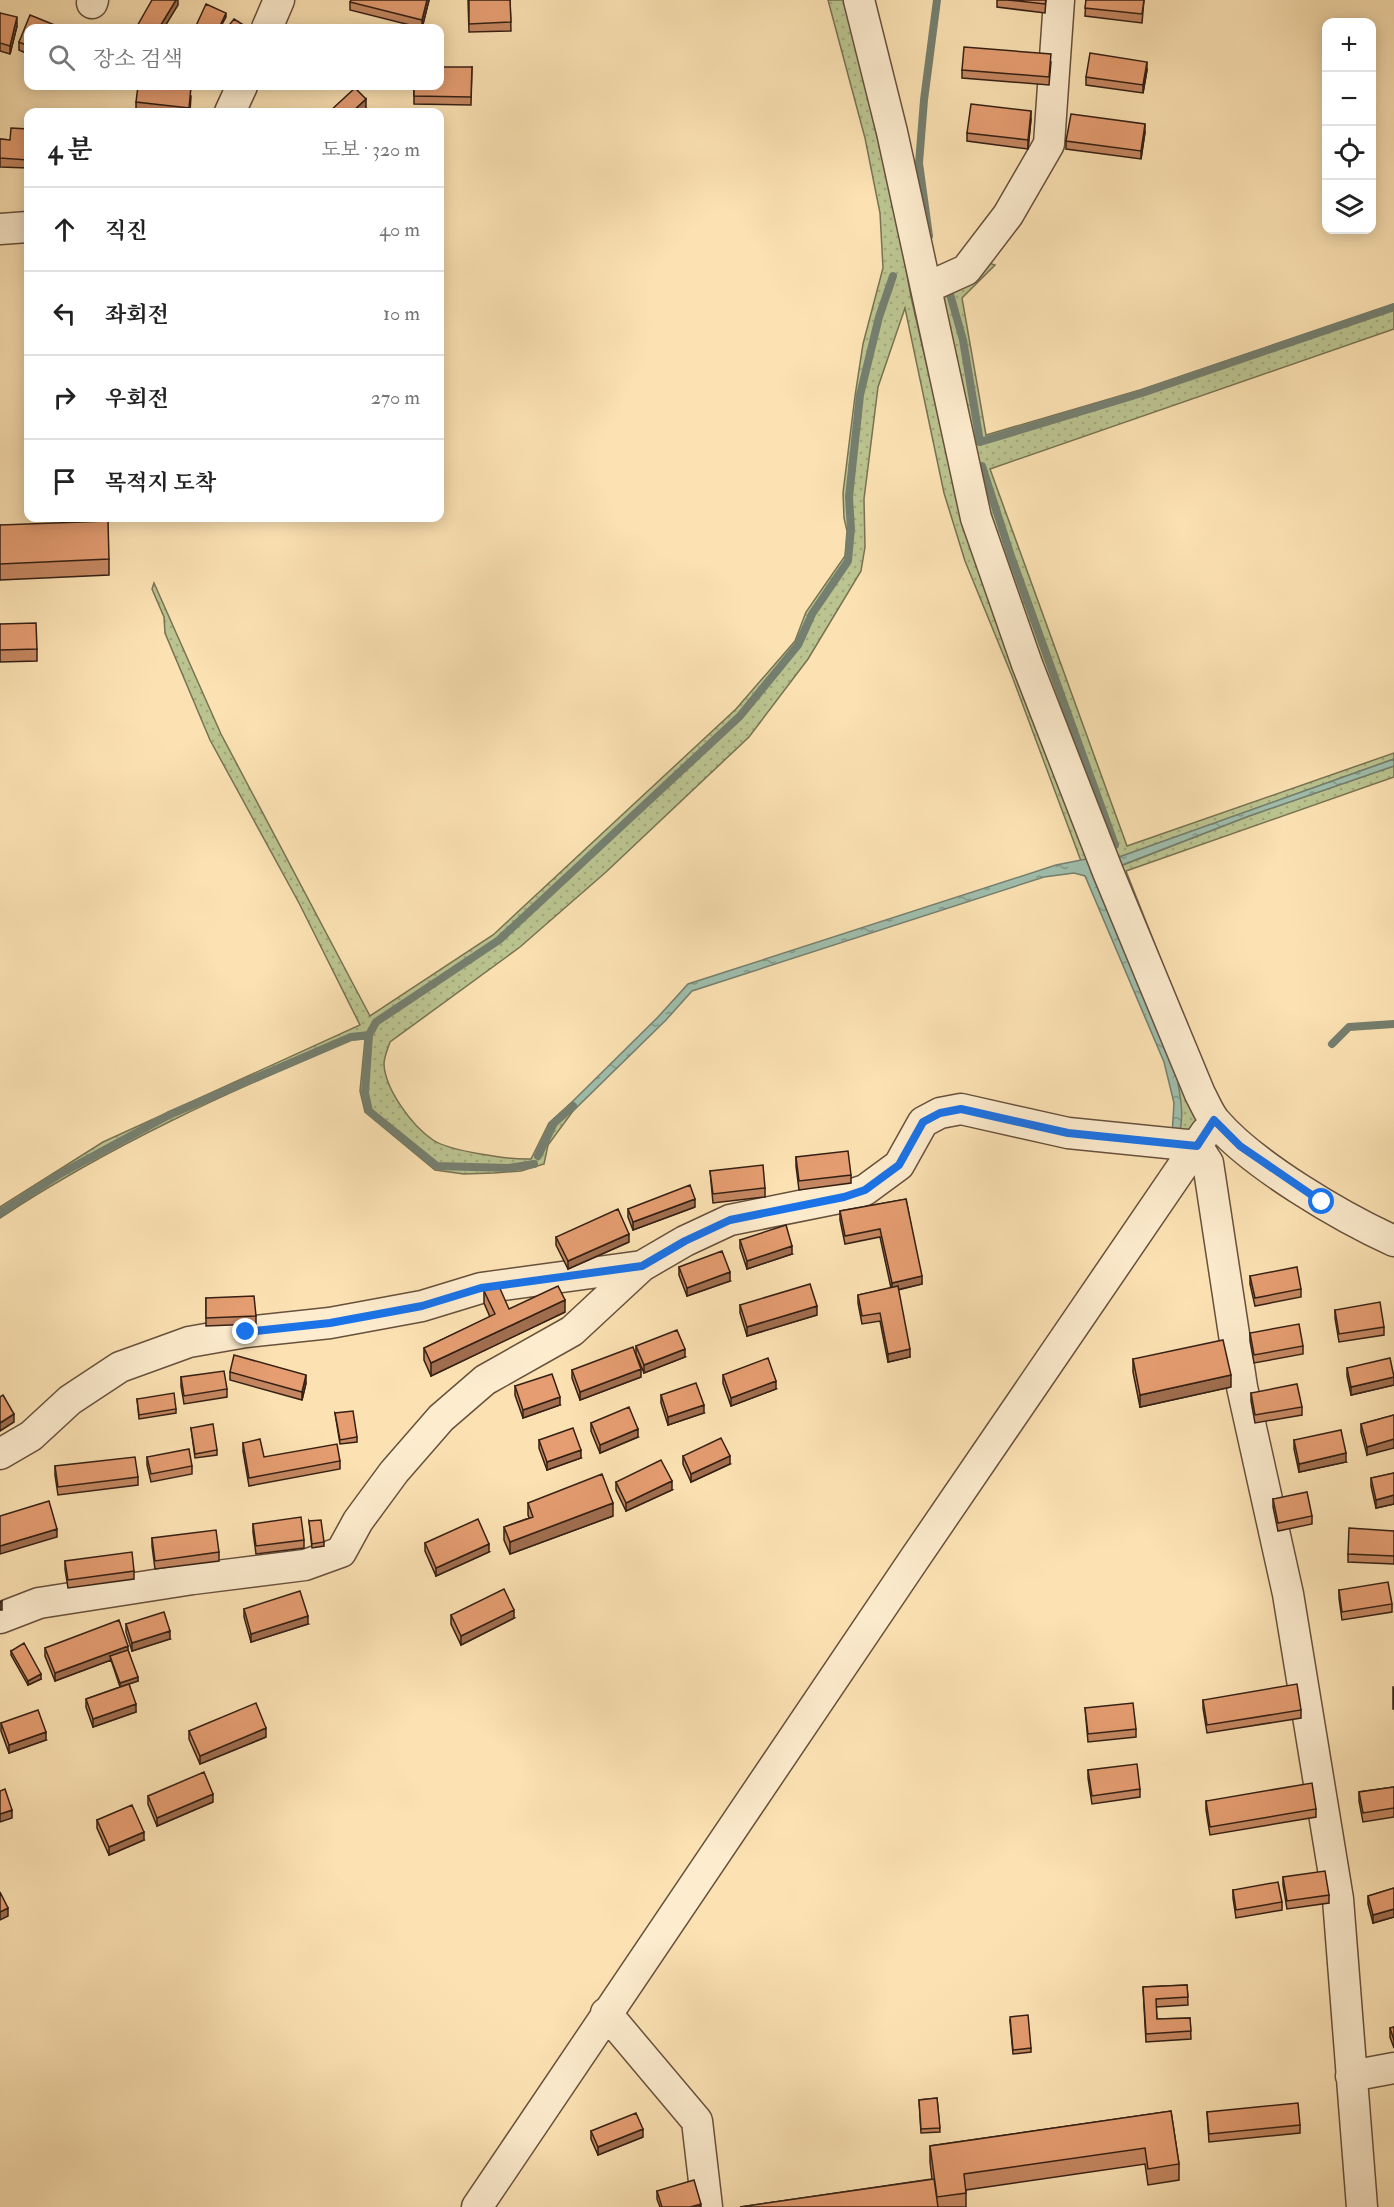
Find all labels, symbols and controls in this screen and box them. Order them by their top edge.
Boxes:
map controls [1322,18,1376,234]
button: + [1322,18,1376,72]
search box [24,24,444,90]
icon: search [45,41,78,74]
text: 장소 검색 [93,45,183,73]
button: − [1322,72,1376,126]
button: locate [1322,126,1376,180]
text: 4 분 [48,134,93,166]
text: 도보 · 320 m [321,137,420,162]
button: layers [1322,180,1376,234]
icon: ahead [48,213,81,246]
text: 직진 [105,217,148,245]
text: 40 m [379,217,420,242]
icon: left [48,297,81,330]
text: 좌회전 [105,301,169,329]
text: 10 m [383,301,420,326]
icon: right [48,381,81,414]
text: 우회전 [105,385,169,413]
text: 270 m [371,385,420,410]
icon: arrive [48,465,81,498]
text: 목적지 도착 [105,469,216,497]
route start [1308,1188,1334,1214]
route end [232,1318,258,1344]

